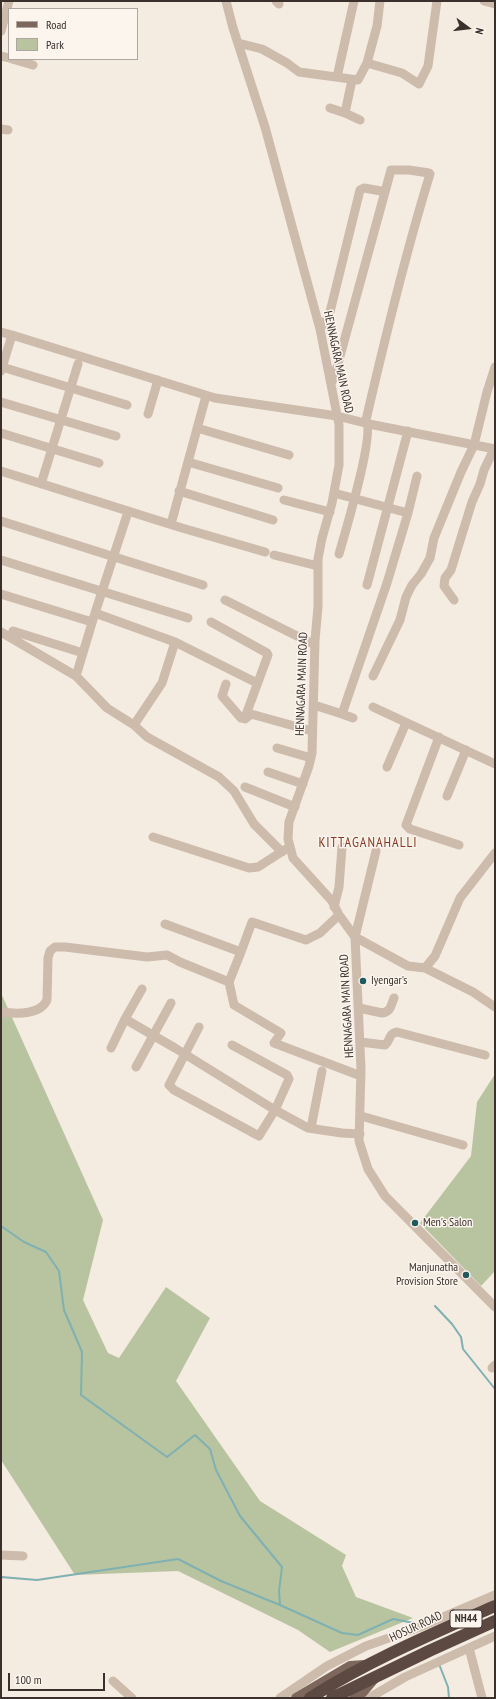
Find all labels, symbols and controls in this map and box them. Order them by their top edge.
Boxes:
legend [8,8,138,60]
north arrow [448,8,488,48]
text: Road [46,17,66,32]
text: N [472,26,487,36]
text: Park [46,37,64,52]
street label: HENNAGARA MAIN ROAD [320,310,356,414]
street label: HENNAGARA MAIN ROAD [293,632,311,736]
district label: KITTAGANAHALLI [318,835,418,851]
street label: HENNAGARA MAIN ROAD [337,954,357,1058]
place label: Iyengar's [371,974,407,988]
marker: Iyengar's [358,976,368,986]
place label: Men's Salon [423,1216,472,1230]
marker: Men's Salon [410,1218,420,1228]
place label: Manjunatha Provision Store [396,1261,458,1289]
marker: Manjunatha Provision Store [461,1270,471,1280]
street label: HOSUR ROAD [387,1609,445,1645]
road number: NH44 [450,1610,482,1628]
scale bar [10,1665,107,1691]
text: 100 m [15,1672,42,1687]

